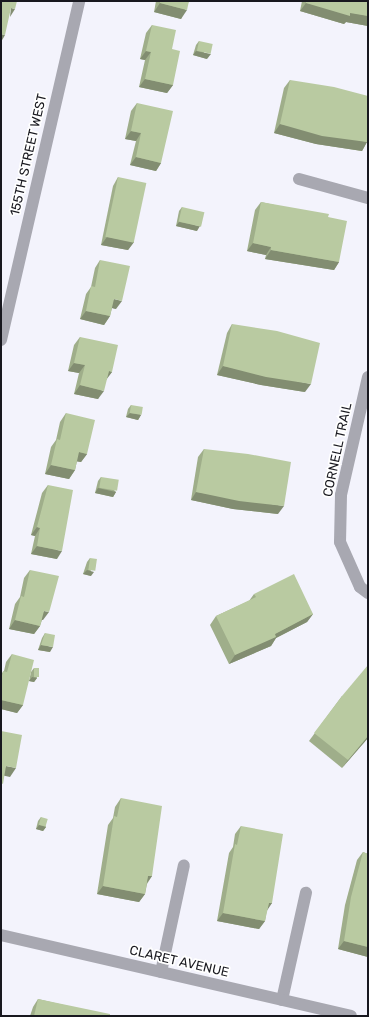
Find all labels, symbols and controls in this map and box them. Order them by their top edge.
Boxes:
street label: 155TH STREET WEST [7,92,51,218]
street label: CORNELL TRAIL [320,401,356,499]
street label: CLARET AVENUE [127,943,231,981]

